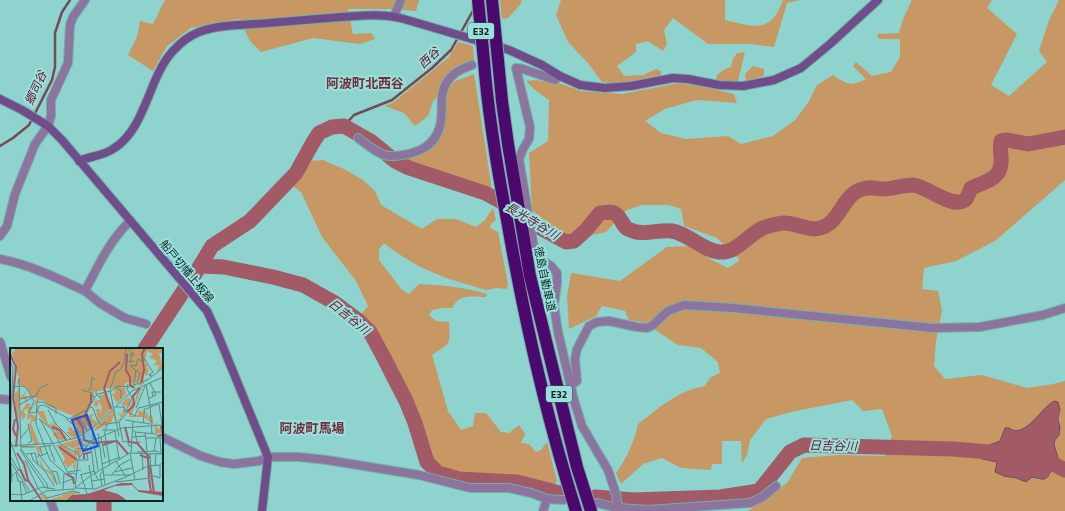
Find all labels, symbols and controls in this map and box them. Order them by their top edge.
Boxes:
road number: E32 [468,23,494,39]
water label: 西谷 [413,42,445,73]
water label: 郷司谷 [20,67,52,108]
district label: 阿波町北西谷 [326,73,404,93]
water label: 長光寺谷川 [502,197,565,245]
street label: 船戸切幡上板線 [156,236,218,306]
street label: 徳島自動車道 [530,245,560,313]
water label: 日吉谷川 [325,294,375,340]
inset map [10,348,163,501]
road number: E32 [546,386,572,402]
district label: 阿波町馬場 [279,418,345,438]
water label: 日吉谷川 [809,436,859,455]

